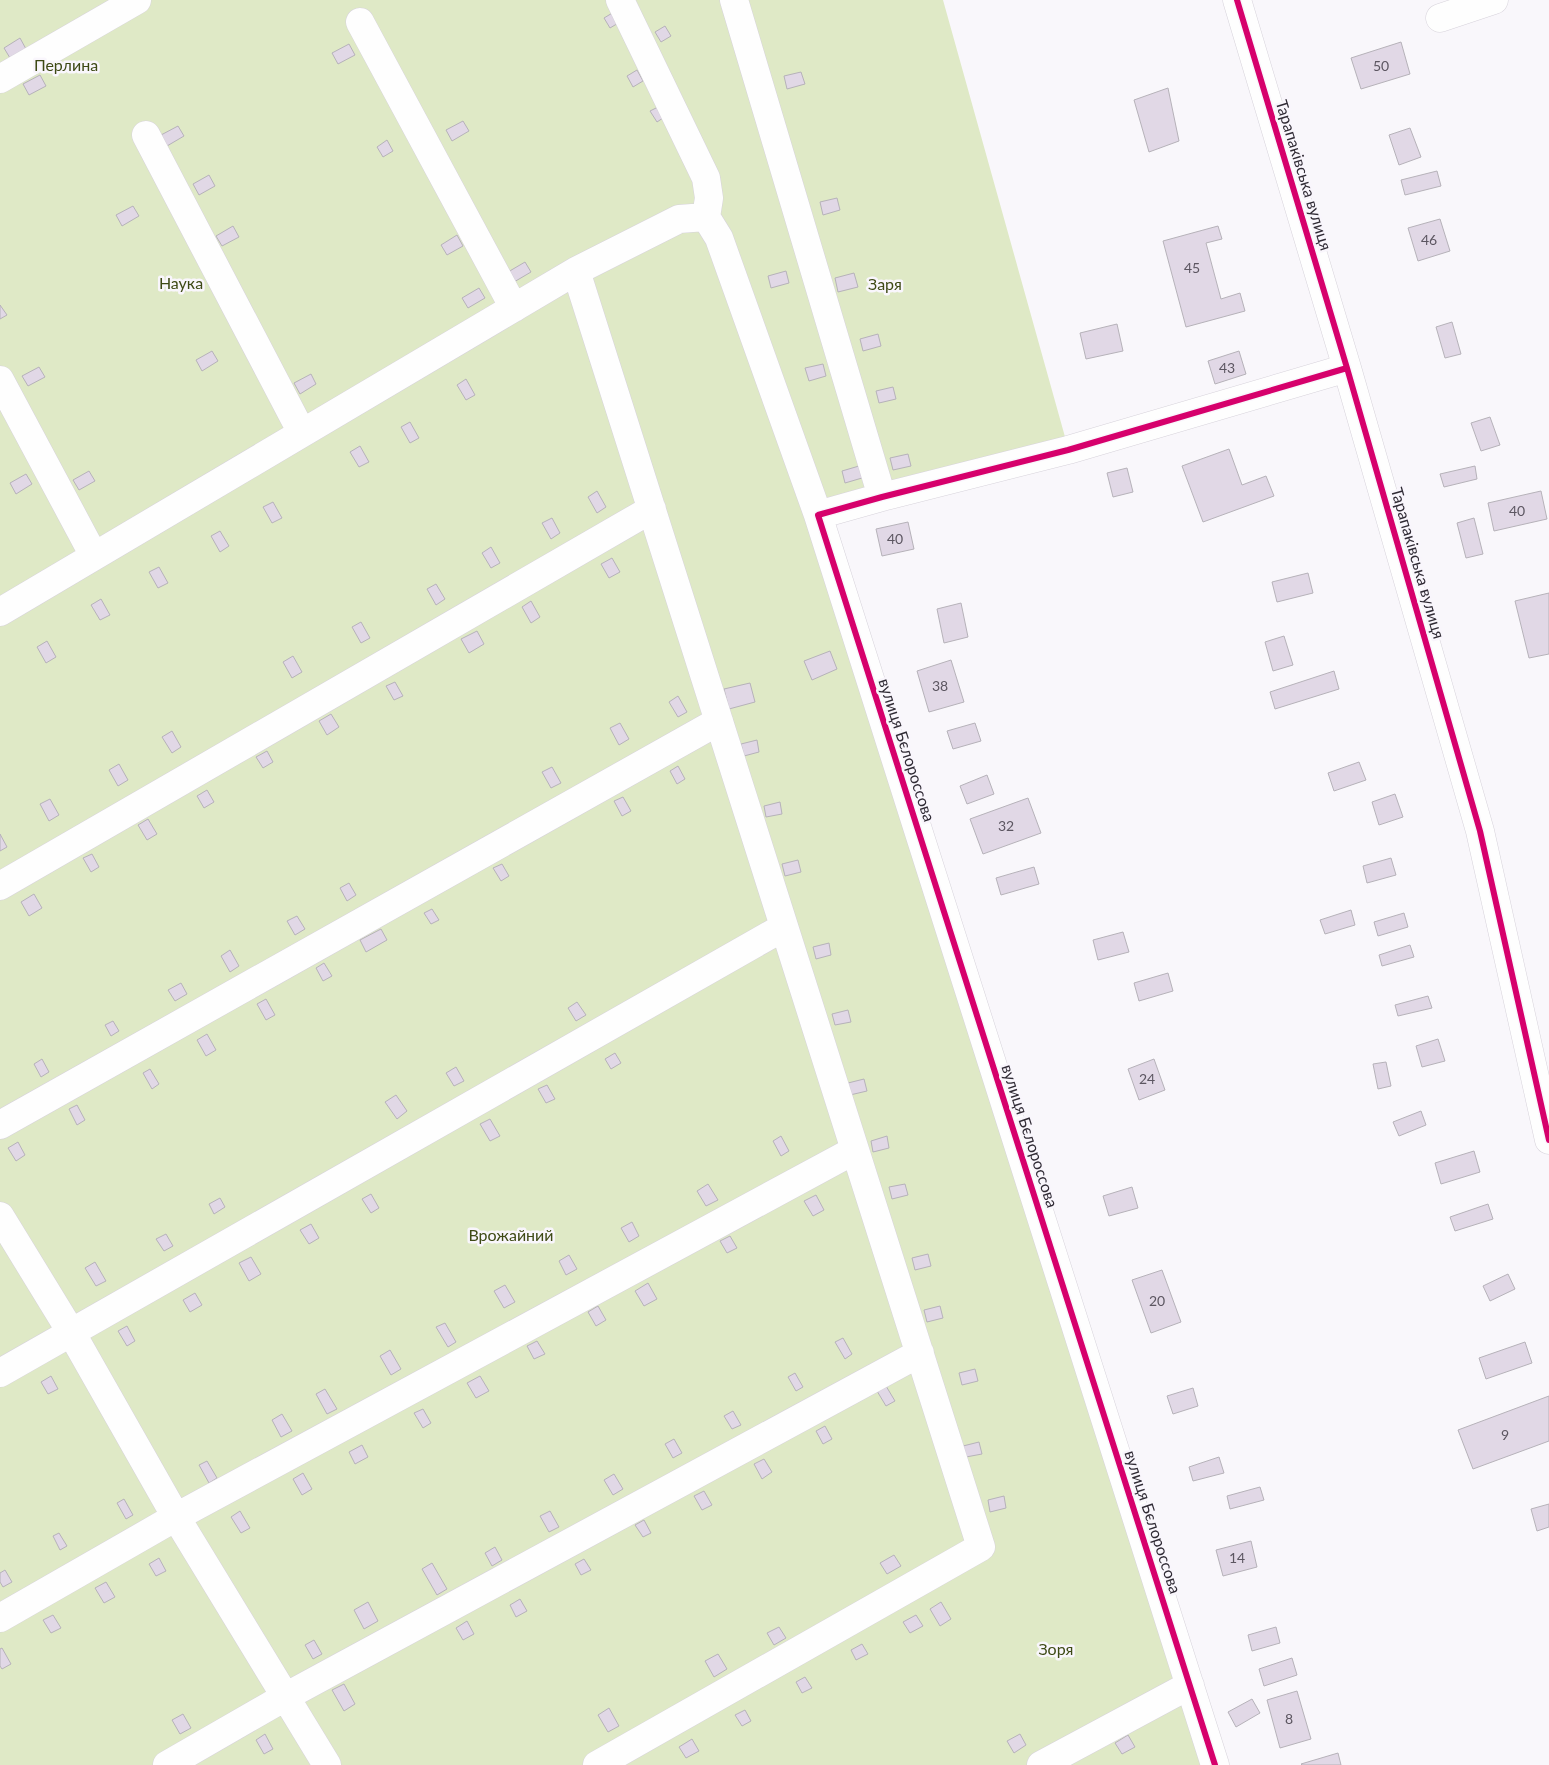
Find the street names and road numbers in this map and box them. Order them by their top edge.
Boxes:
street label: Тарапаківська вулиця [1273,97,1336,252]
street label: Тарапаківська вулиця [1388,485,1449,641]
street label: вулиця Бєлороссова [875,676,940,824]
street label: вулиця Бєлороссова [998,1062,1063,1210]
street label: вулиця Бєлороссова [1121,1448,1186,1596]

